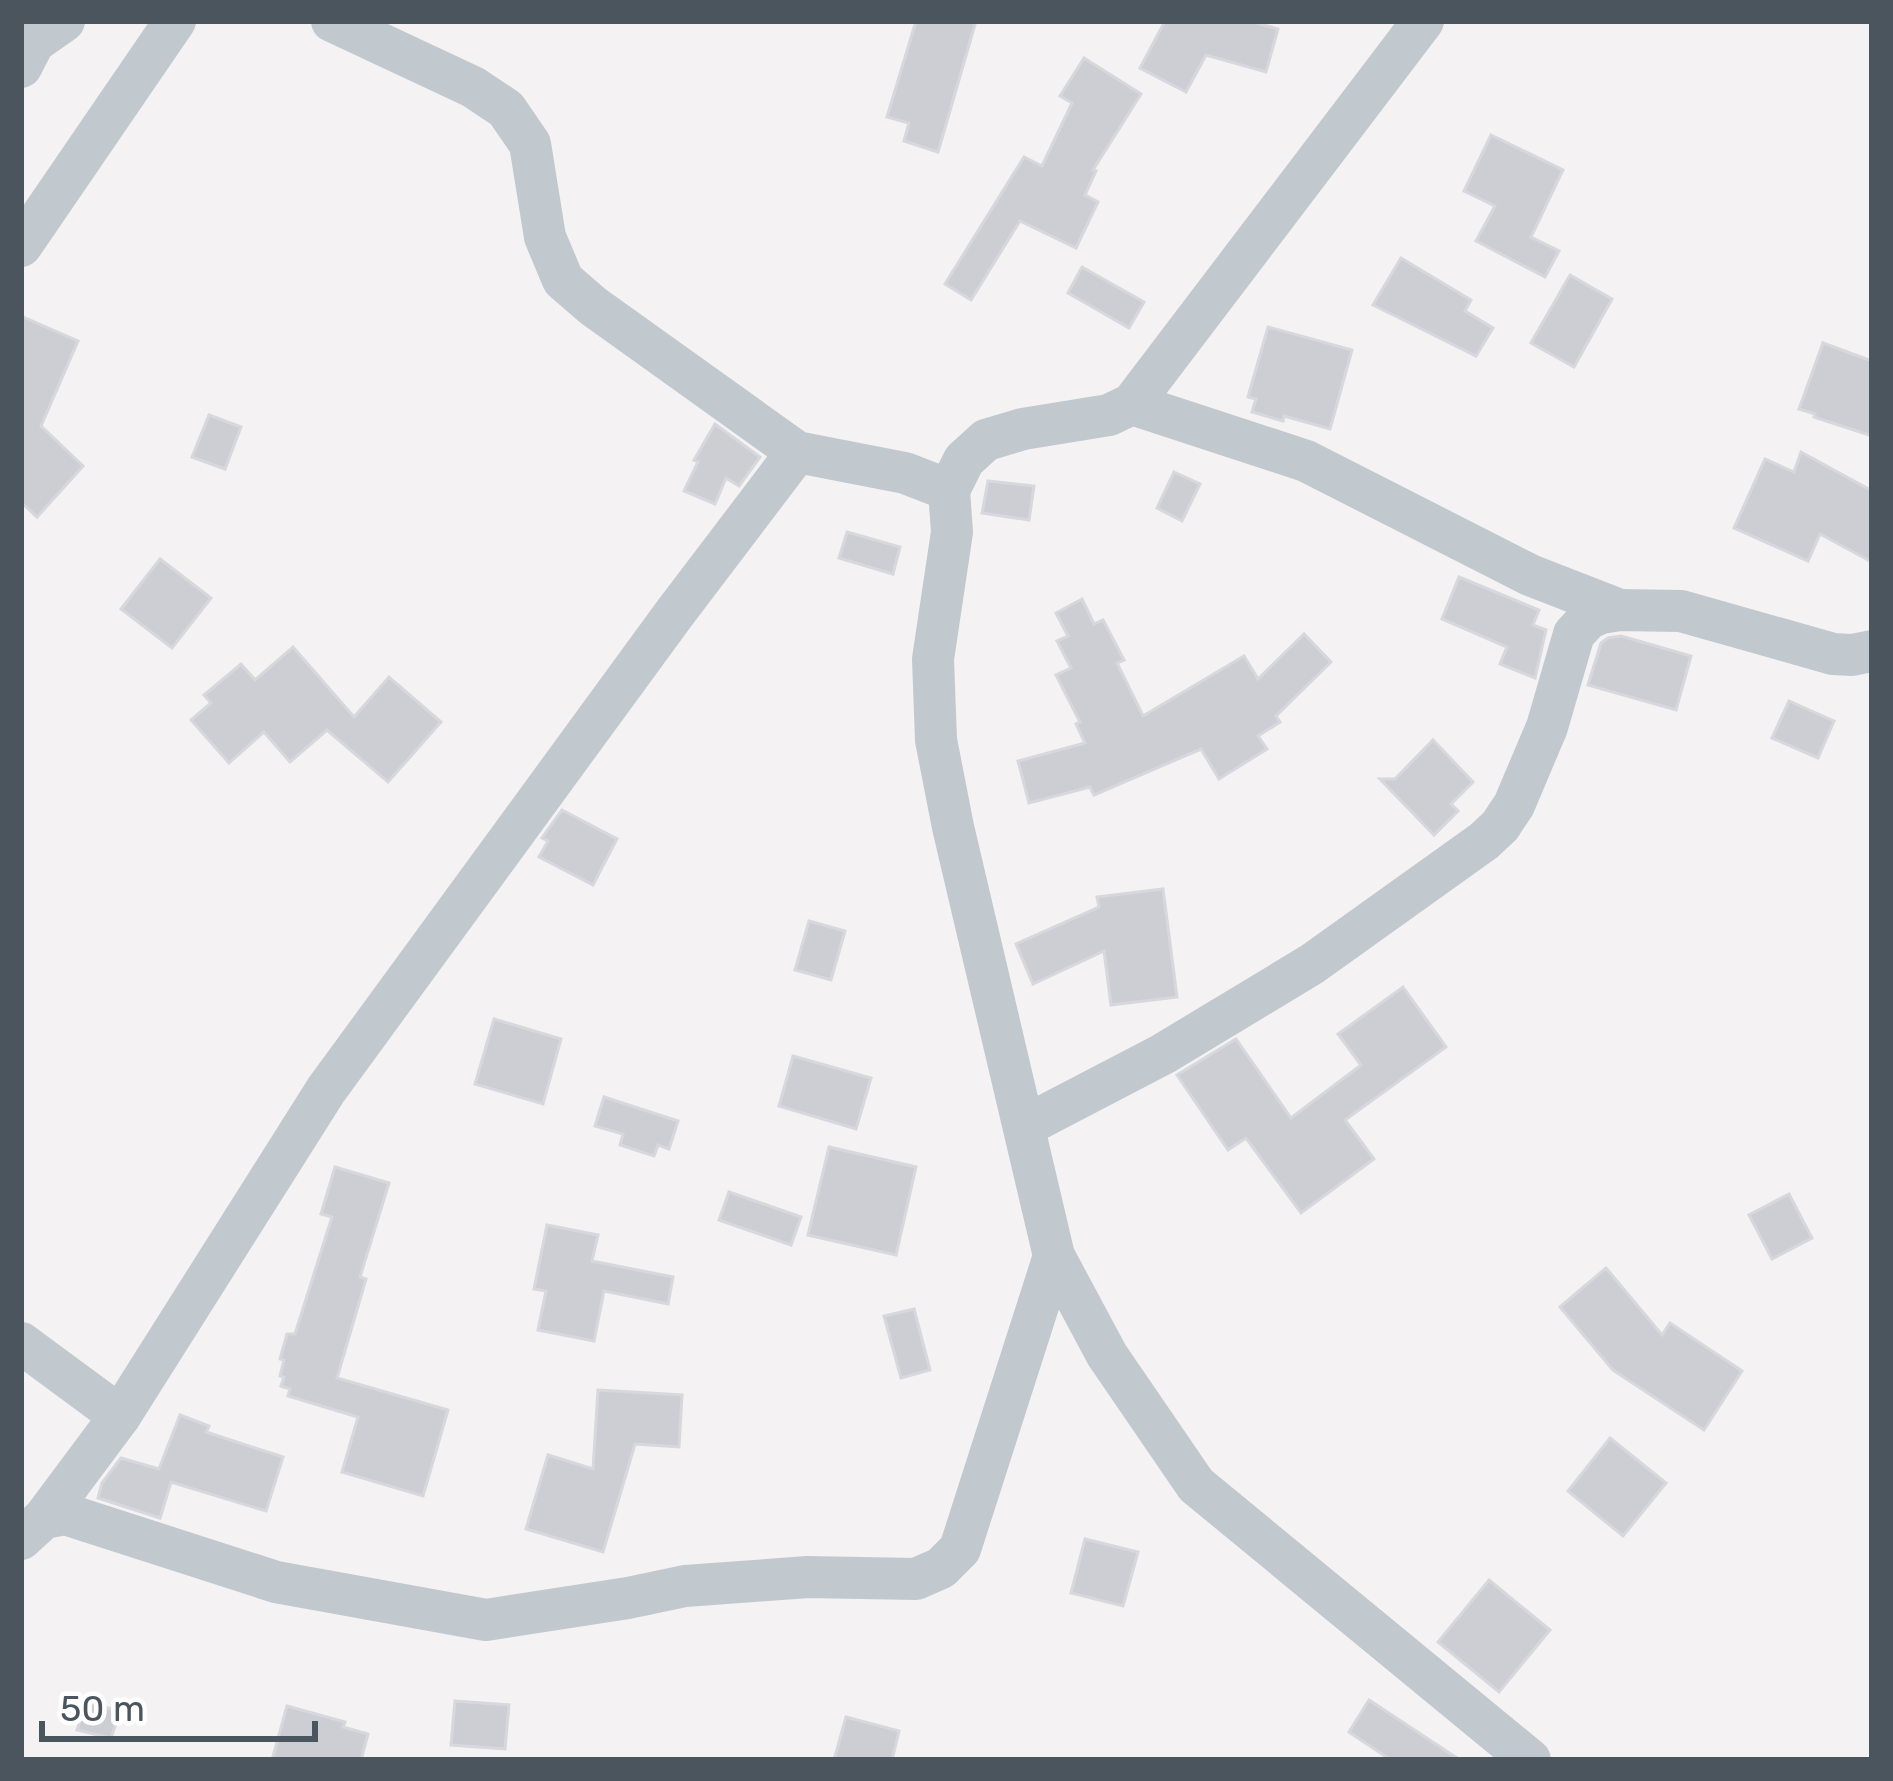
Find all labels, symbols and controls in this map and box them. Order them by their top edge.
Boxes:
scale bar [42,1667,315,1741]
text: 50 m [60,1687,145,1730]

